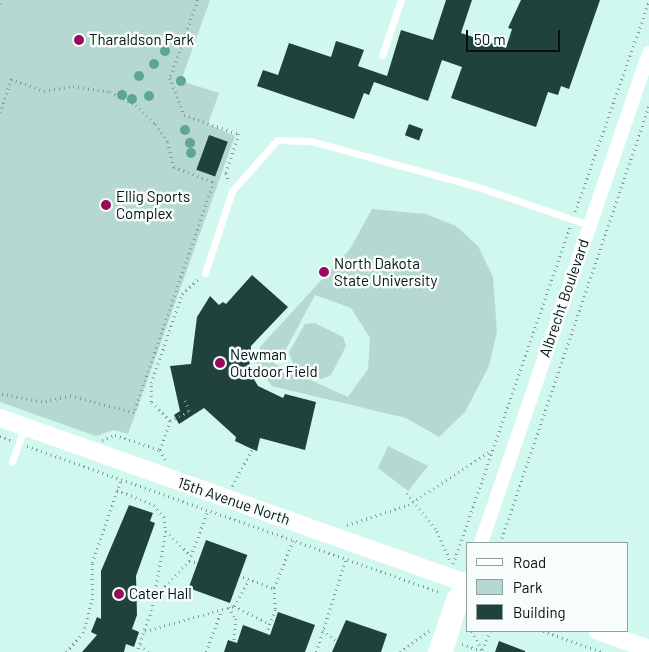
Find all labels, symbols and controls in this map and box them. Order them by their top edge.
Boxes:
scale bar [469,20,563,52]
text: 50 m [474,30,506,48]
place label: Tharaldson Park [89,31,194,49]
marker: Tharaldson Park [73,34,85,46]
place label: Ellig Sports Complex [116,187,190,222]
marker: Ellig Sports Complex [100,199,112,211]
street label: Albrecht Boulevard [535,237,593,359]
place label: North Dakota State University [334,254,437,289]
marker: North Dakota State University [318,266,330,278]
place label: Newman Outdoor Field [230,345,318,380]
marker: Newman Outdoor Field [214,357,226,369]
street label: 15th Avenue North [175,473,293,529]
legend [467,542,629,632]
text: Road [513,553,546,571]
text: Park [513,578,542,596]
place label: Cater Hall [129,585,192,603]
marker: Cater Hall [113,588,125,600]
text: Building [513,603,566,621]

